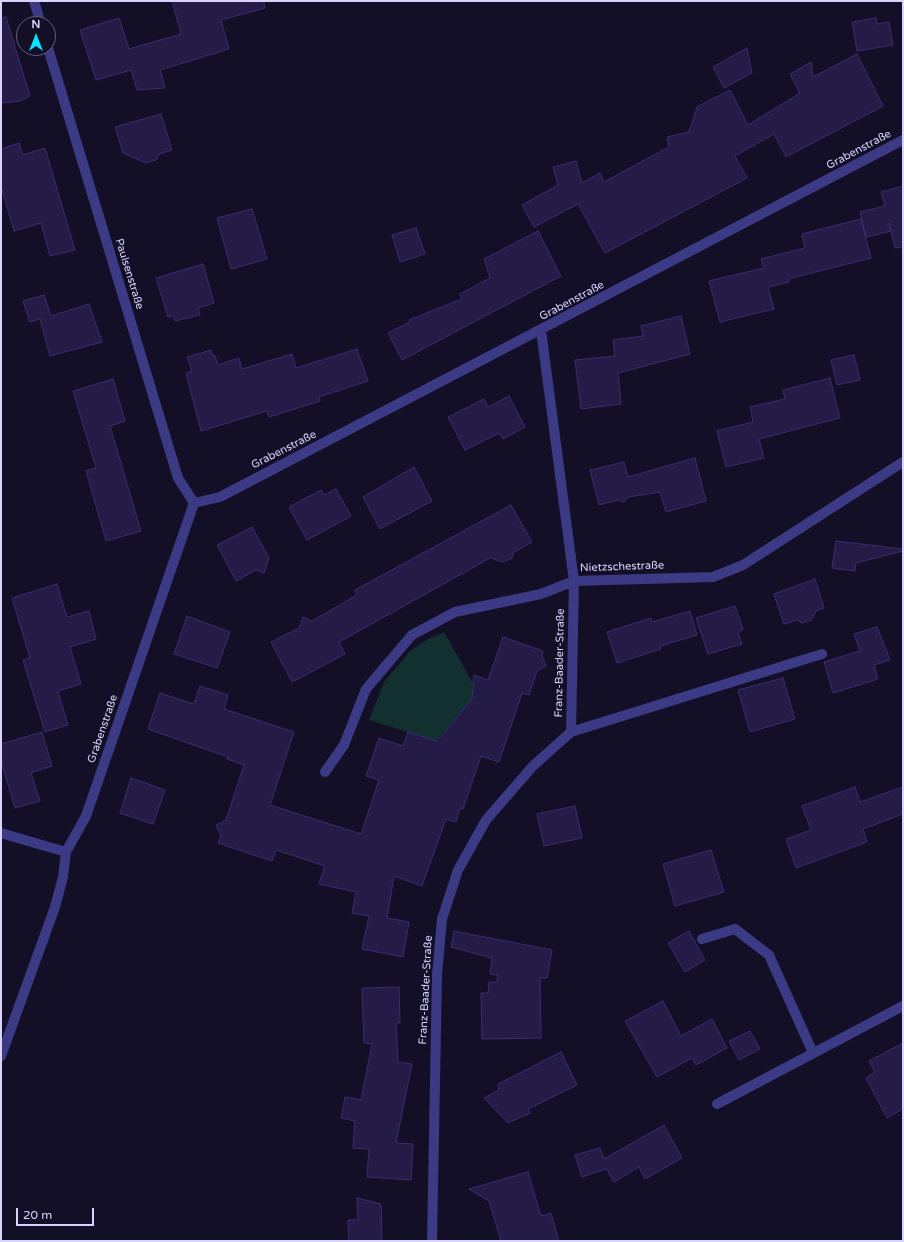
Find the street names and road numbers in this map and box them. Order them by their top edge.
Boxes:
street label: Grabenstraße [824,127,894,173]
street label: Paulsenstraße [112,237,146,311]
street label: Grabenstraße [537,278,607,324]
street label: Grabenstraße [249,428,319,472]
street label: Nietzschestraße [580,559,664,575]
street label: Franz-Baader-Straße [552,608,568,718]
street label: Grabenstraße [85,693,121,765]
street label: Franz-Baader-Straße [417,935,435,1045]

